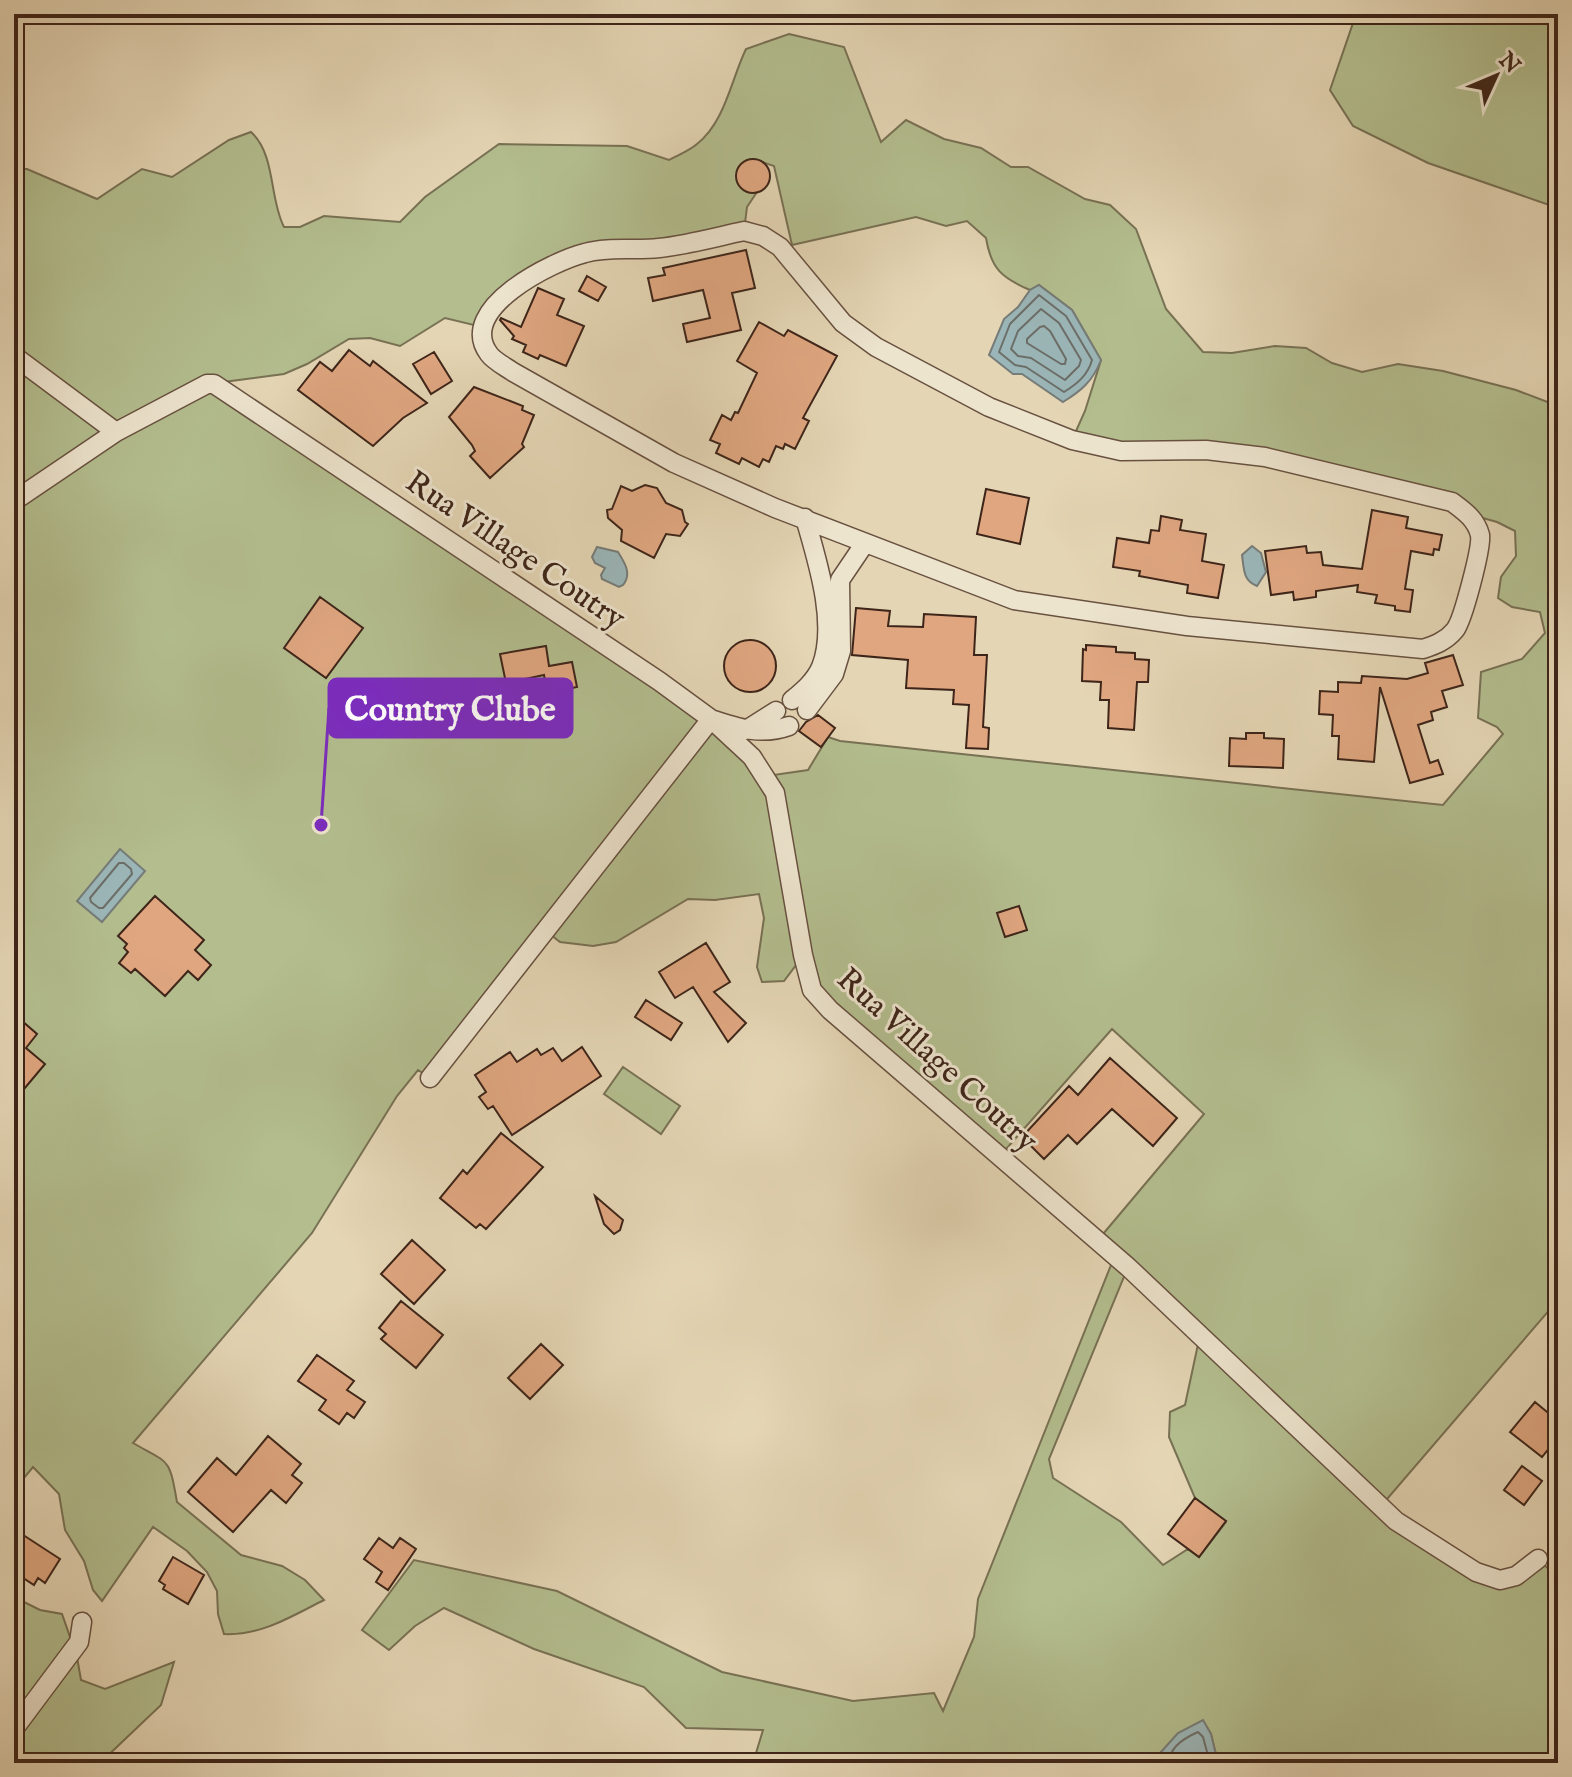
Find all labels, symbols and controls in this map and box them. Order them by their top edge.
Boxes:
north arrow [1456,36,1536,116]
text: N [1492,46,1526,80]
street label: Rua Village Coutry [397,462,633,640]
callout: Country Clube [329,679,572,737]
text: Country Clube [344,689,556,732]
street label: Rua Village Coutry [827,960,1046,1162]

